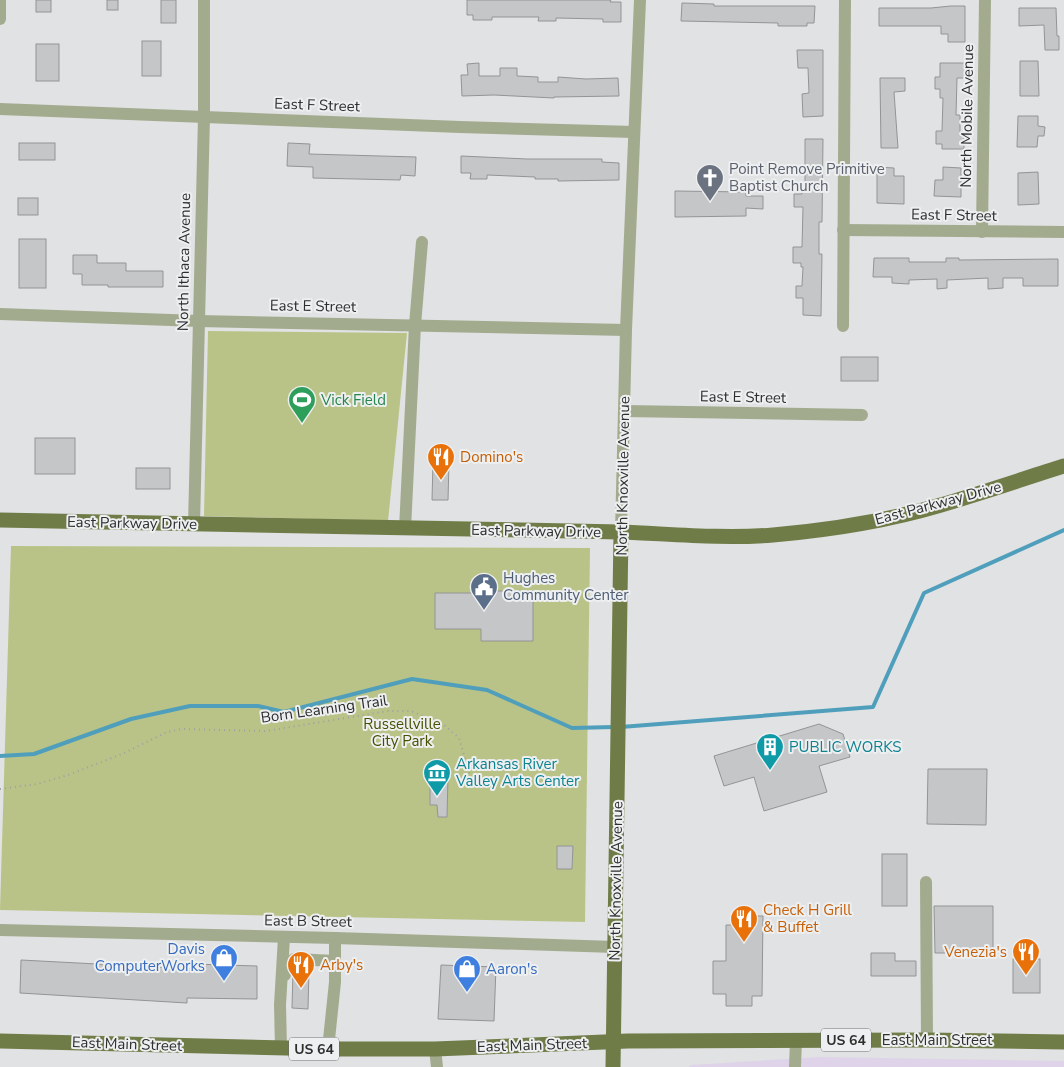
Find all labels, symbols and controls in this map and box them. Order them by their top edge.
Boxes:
street label: North Mobile Avenue [956,44,978,188]
street label: East F Street [274,94,361,117]
place label: Point Remove Primitive Baptist Church [729,159,885,196]
church icon: Point Remove Primitive Baptist Church [695,163,725,202]
street label: North Ithaca Avenue [173,193,195,331]
street label: East F Street [911,204,998,226]
street label: East E Street [270,295,357,317]
sports icon: Vick Field [287,385,317,424]
street label: East E Street [700,386,787,408]
place label: Vick Field [320,390,386,410]
street label: North Knoxville Avenue [612,396,634,556]
restaurant icon: Domino's [426,442,456,481]
place label: Domino's [460,447,523,467]
street label: East Parkway Drive [873,477,1003,529]
street label: East Parkway Drive [67,512,197,534]
street label: East Parkway Drive [471,520,601,542]
place label: Hughes Community Center [503,568,629,605]
public building icon: Hughes Community Center [469,572,499,611]
street label: Born Learning Trail [259,690,389,728]
park label: Russellville City Park [363,714,441,751]
building icon: PUBLIC WORKS [755,732,785,771]
place label: PUBLIC WORKS [789,737,902,757]
place label: Arkansas River Valley Arts Center [455,754,580,791]
museum icon: Arkansas River Valley Arts Center [422,758,452,797]
street label: North Knoxville Avenue [605,801,627,961]
place label: Check H Grill & Buffet [763,900,852,937]
restaurant icon: Check H Grill & Buffet [729,904,759,943]
street label: East B Street [264,910,353,932]
restaurant icon: Venezia's [1011,937,1041,976]
place label: Davis ComputerWorks [95,939,205,976]
place label: Venezia's [943,942,1007,962]
shop icon: Davis ComputerWorks [209,943,239,982]
restaurant icon: Arby's [286,950,316,989]
shop icon: Aaron's [452,954,482,993]
place label: Arby's [320,955,363,975]
place label: Aaron's [486,959,538,979]
road number: US 64 [821,1028,871,1052]
street label: East Main Street [882,1030,993,1050]
street label: East Main Street [71,1032,183,1056]
street label: East Main Street [476,1033,588,1057]
road number: US 64 [289,1038,339,1060]

